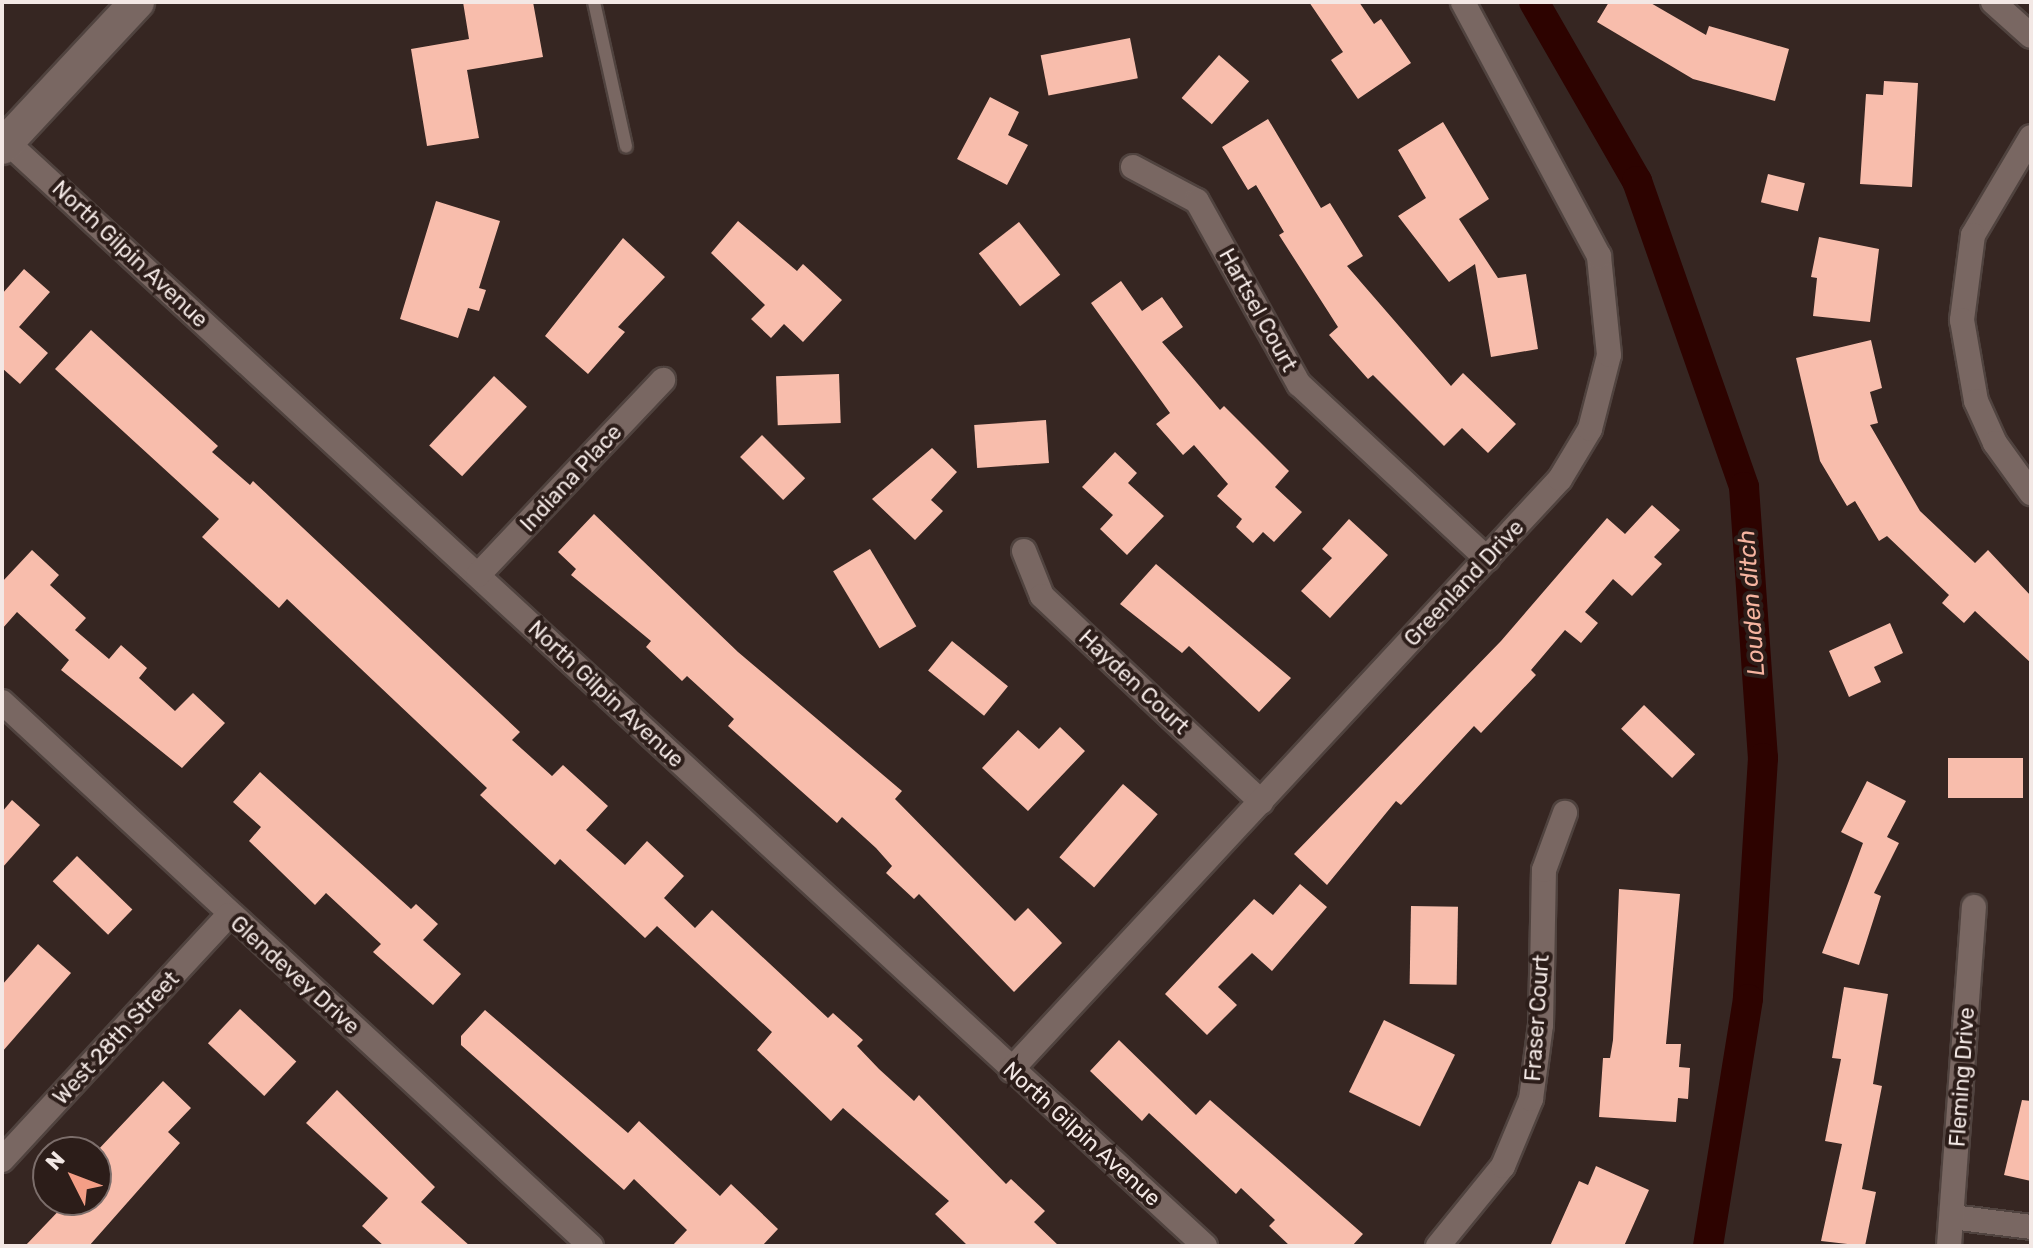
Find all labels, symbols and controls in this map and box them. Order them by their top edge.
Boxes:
street label: North Gilpin Avenue [47,175,213,333]
street label: Hartsel Court [1213,244,1303,376]
street label: Indiana Place [515,419,627,537]
street label: Greenland Drive [1399,514,1529,652]
water label: Louden ditch [1733,529,1771,677]
street label: North Gilpin Avenue [523,615,689,773]
street label: Hayden Court [1073,624,1195,740]
street label: Glendevey Drive [225,910,365,1040]
street label: Fraser Court [1519,953,1555,1083]
street label: West 28th Street [47,966,185,1110]
street label: Fleming Drive [1944,1006,1980,1148]
street label: North Gilpin Avenue [998,1056,1166,1212]
north arrow [32,1136,112,1216]
text: N [40,1146,71,1176]

